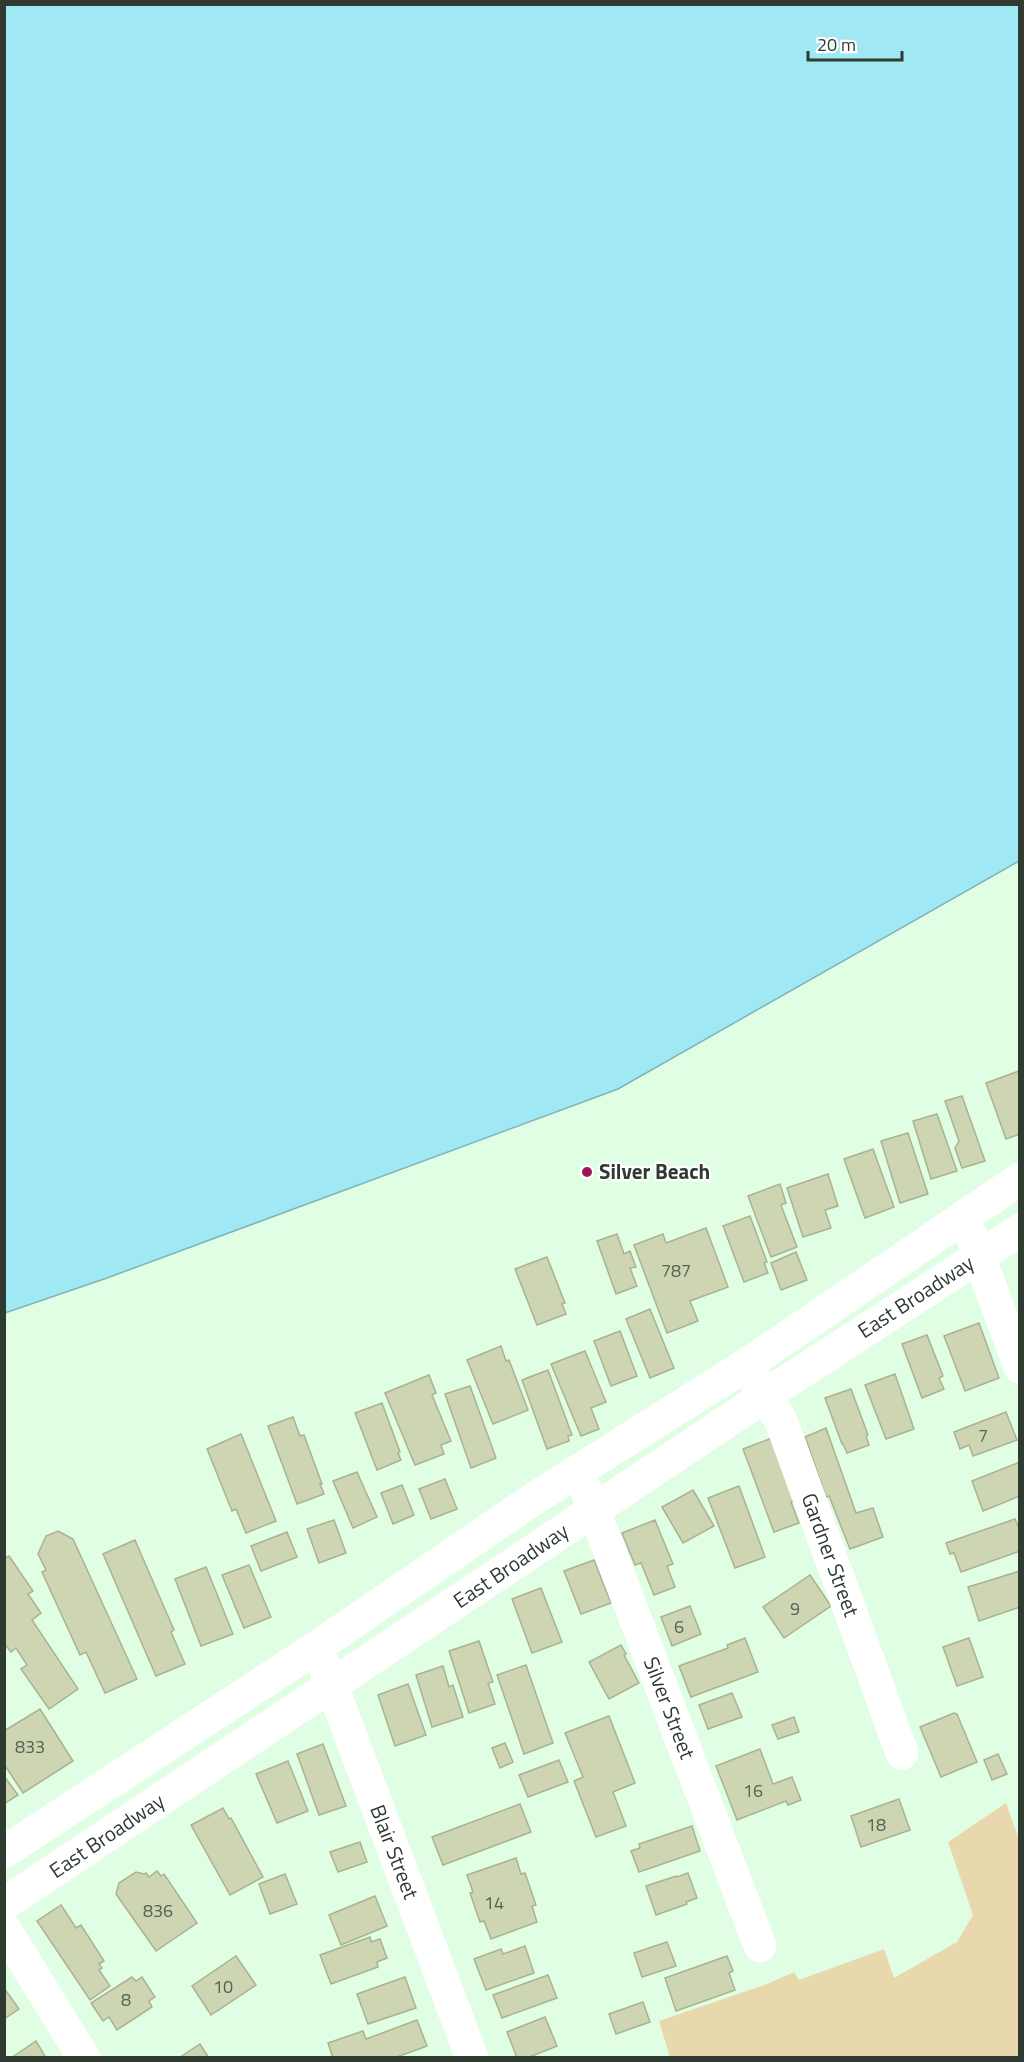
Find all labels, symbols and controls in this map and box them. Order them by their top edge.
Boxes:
scale bar [808,24,902,62]
text: 20 m [817,31,856,58]
place label: Silver Beach [599,1155,710,1187]
marker: Silver Beach [580,1165,594,1179]
street label: East Broadway [851,1247,980,1346]
house number: 787 [661,1257,691,1284]
house number: 7 [978,1422,988,1449]
street label: Gardner Street [794,1488,868,1622]
street label: East Broadway [446,1515,575,1616]
house number: 9 [790,1595,800,1622]
house number: 6 [674,1613,684,1640]
street label: Silver Street [636,1652,704,1764]
house number: 833 [15,1733,45,1760]
house number: 16 [743,1777,763,1804]
street label: East Broadway [42,1785,171,1886]
street label: Blair Street [362,1800,428,1904]
house number: 18 [866,1811,886,1838]
house number: 14 [484,1889,504,1916]
house number: 836 [143,1897,173,1924]
house number: 10 [213,1973,233,2000]
house number: 8 [121,1986,131,2013]

